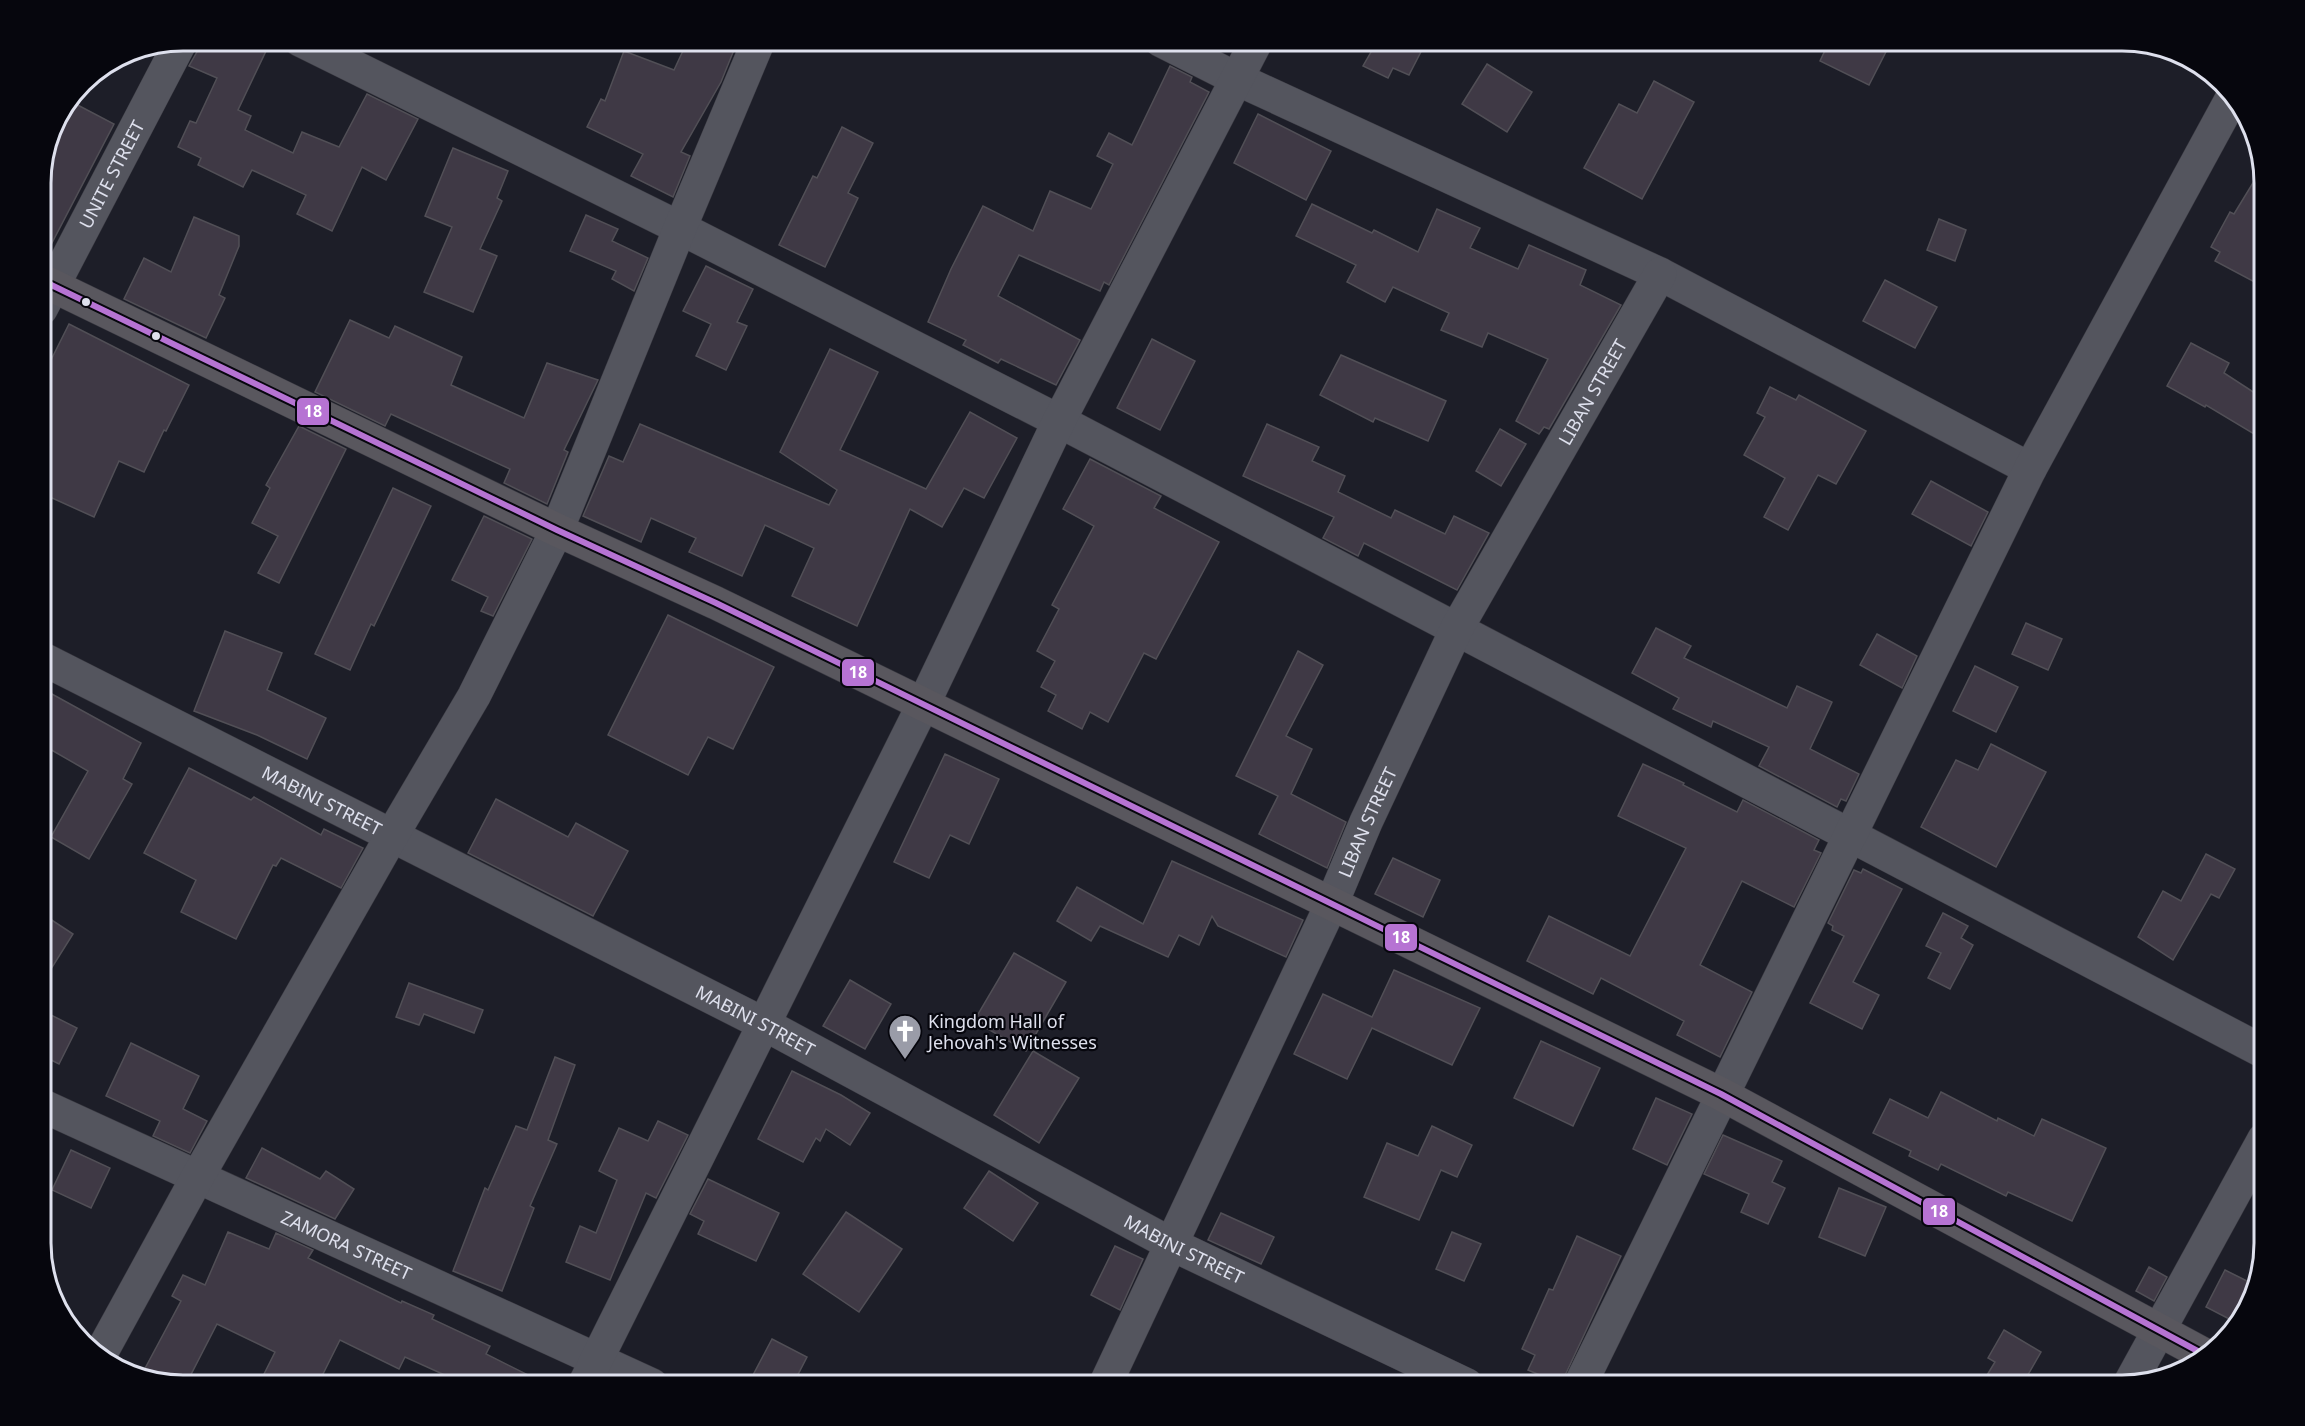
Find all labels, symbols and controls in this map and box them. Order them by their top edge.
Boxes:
street label: UNITE STREET [73,116,150,232]
unlabelled marker [80,296,92,308]
unlabelled marker [150,330,162,342]
street label: LIBAN STREET [1553,335,1632,449]
line badge: 18 [296,397,330,426]
text: 18 [304,400,322,422]
line badge: 18 [841,658,875,687]
text: 18 [849,661,867,683]
street label: MABINI STREET [258,760,386,841]
street label: LIBAN STREET [1332,763,1402,881]
line badge: 18 [1384,923,1418,952]
text: 18 [1392,926,1410,948]
street label: MABINI STREET [692,979,819,1061]
place label: Kingdom Hall of Jehovah's Witnesses [926,1009,1097,1054]
church icon: Kingdom Hall of Jehovah's Witnesses [887,1013,923,1060]
line badge: 18 [1922,1197,1956,1226]
text: 18 [1930,1200,1948,1222]
street label: ZAMORA STREET [277,1205,415,1285]
street label: MABINI STREET [1120,1209,1248,1289]

